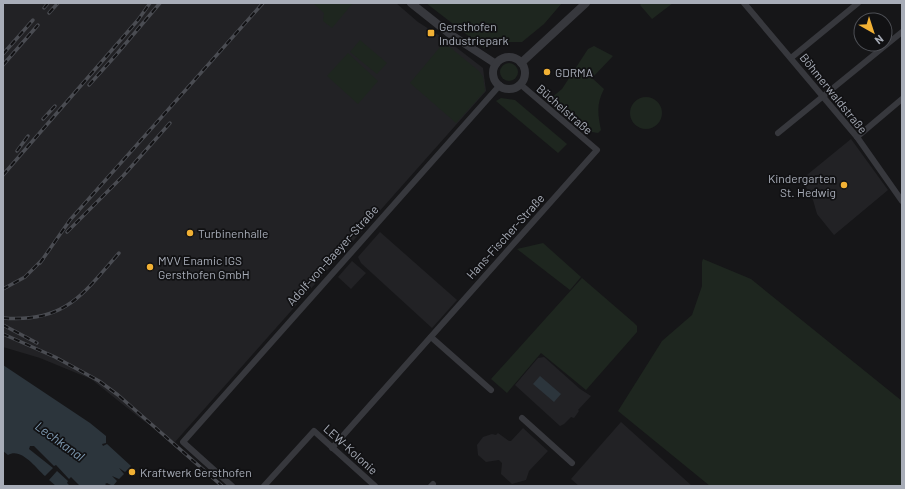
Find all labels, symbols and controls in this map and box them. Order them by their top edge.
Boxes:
north arrow [853,12,893,52]
place label: Gersthofen Industriepark [439,19,509,47]
marker: Gersthofen Industriepark [426,28,436,38]
text: N [873,33,887,48]
street label: Böhmerwaldstraße [797,50,871,136]
place label: GDRMA [555,65,593,79]
marker: GDRMA [542,67,552,77]
street label: Büchelstraße [534,81,596,137]
place label: Kindergarten St. Hedwig [768,171,836,199]
marker: Kindergarten St. Hedwig [839,180,849,190]
street label: Hans-Fischer-Straße [463,191,547,281]
street label: Adolf-von-Baeyer-Straße [283,202,381,308]
place label: Turbinenhalle [198,226,268,240]
marker: Turbinenhalle [185,228,195,238]
place label: MVV Enamic IGS Gersthofen GmbH [158,253,250,281]
marker: MVV Enamic IGS Gersthofen GmbH [145,262,155,272]
water label: Lechkanal [32,418,88,464]
street label: LEW-Kolonie [321,421,381,477]
place label: Kraftwerk Gersthofen [140,465,252,479]
marker: Kraftwerk Gersthofen [127,467,137,477]

